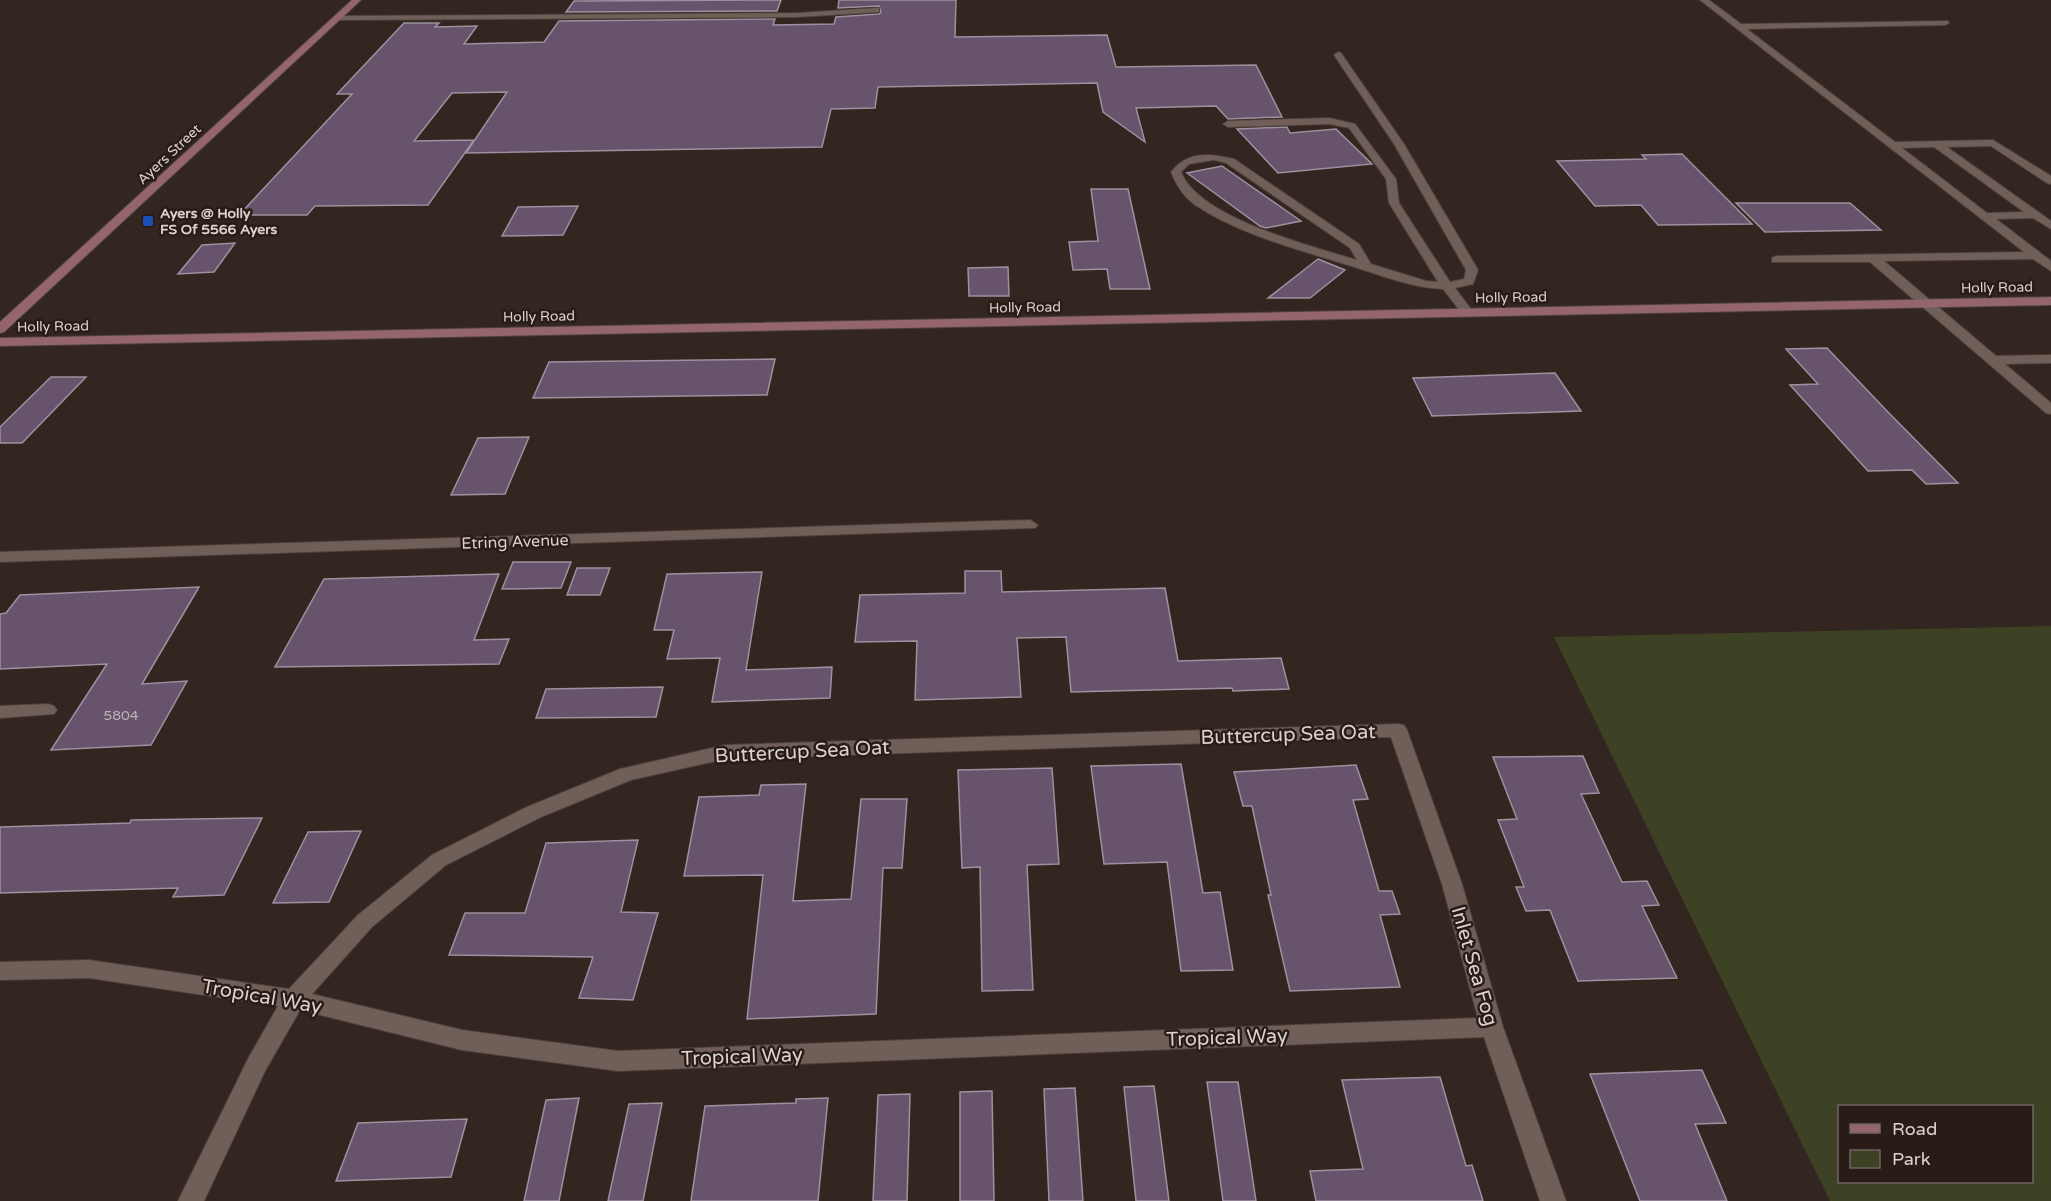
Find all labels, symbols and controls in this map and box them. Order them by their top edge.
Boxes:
street label: Ayers Street [134,120,205,188]
place label: Ayers @ Holly FS Of 5566 Ayers [160,205,278,238]
marker: Ayers @ Holly FS Of 5566 Ayers [141,214,155,228]
street label: Holly Road [1961,278,2033,297]
street label: Holly Road [1475,288,1547,307]
street label: Holly Road [989,298,1061,317]
street label: Holly Road [503,307,575,326]
street label: Holly Road [17,317,89,336]
street label: Etring Avenue [461,530,569,554]
house number: 5804 [103,707,139,724]
street label: Buttercup Sea Oat [1200,720,1376,750]
street label: Buttercup Sea Oat [714,735,890,769]
street label: Inlet Sea Fog [1446,904,1503,1029]
street label: Tropical Way [200,975,324,1019]
street label: Tropical Way [1166,1024,1288,1052]
street label: Tropical Way [681,1043,803,1071]
legend [1838,1105,2033,1183]
text: Road [1892,1118,1937,1140]
text: Park [1892,1148,1931,1170]

